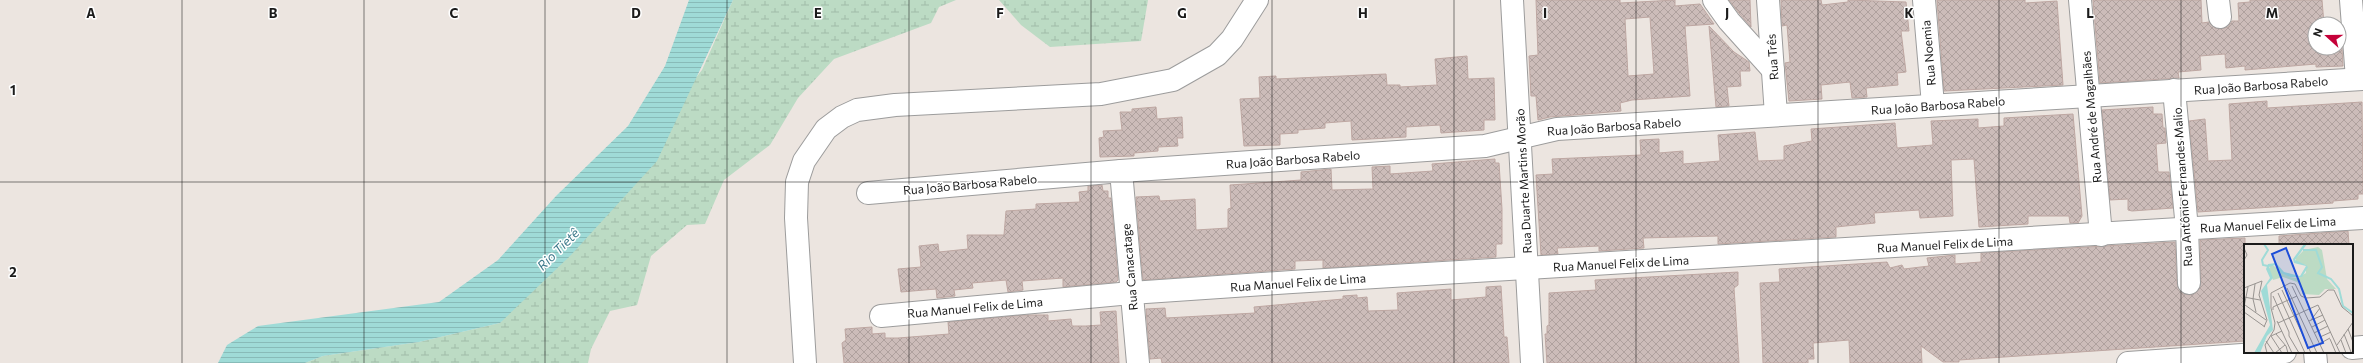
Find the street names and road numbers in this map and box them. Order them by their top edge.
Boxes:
street label: Rua Noemia [1918,20,1938,86]
street label: Rua Três [1763,33,1781,81]
street label: Rua André de Magalhães [2078,50,2104,184]
street label: Rua João Barbosa Rabelo [2193,73,2329,98]
street label: Rua João Barbosa Rabelo [1870,93,2006,118]
street label: Rua Antônio Fernandes Malio [2169,107,2195,267]
street label: Rua Duarte Martins Morão [1512,108,1534,254]
street label: Rua João Barbosa Rabelo [1546,114,1682,139]
street label: Rua João Barbosa Rabelo [1225,147,1361,172]
street label: Rua João Barbosa Rabelo [902,171,1038,198]
street label: Rua Manuel Felix de Lima [2200,213,2336,235]
street label: Rua Canacatage [1118,223,1140,311]
street label: Rua Manuel Felix de Lima [1877,233,2013,255]
street label: Rua Manuel Felix de Lima [1553,252,1689,274]
street label: Rua Manuel Felix de Lima [1230,270,1366,294]
street label: Rua Manuel Felix de Lima [907,294,1043,320]

